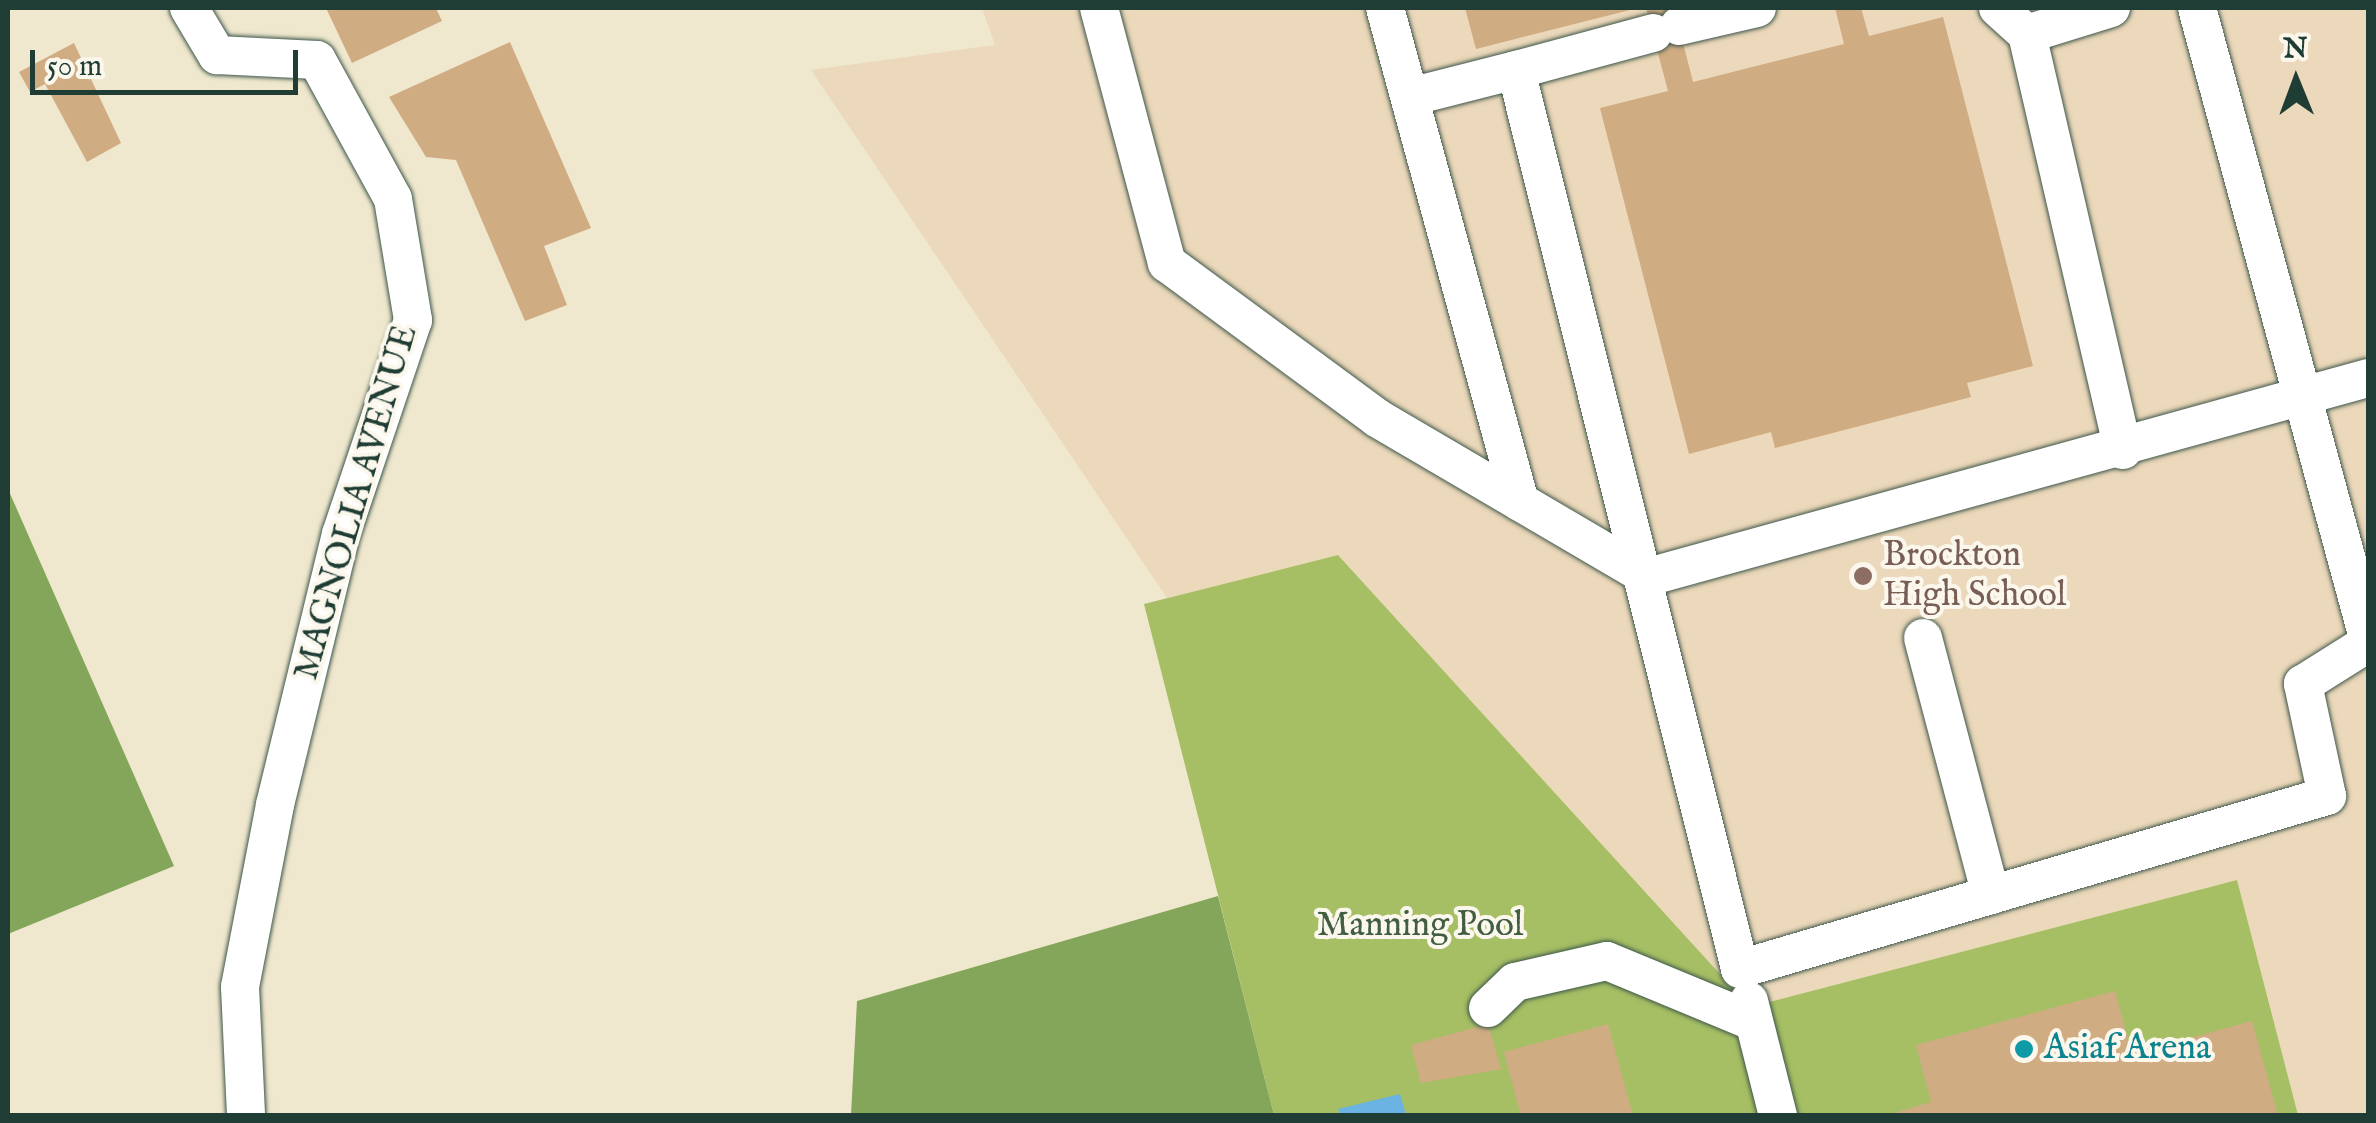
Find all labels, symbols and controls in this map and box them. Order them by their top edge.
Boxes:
scale bar [35,30,302,92]
north arrow [2246,30,2346,130]
text: N [2283,32,2308,67]
text: 50 m [47,48,102,86]
street label: MAGNOLIA AVENUE [286,321,428,685]
place label: Brockton High School [1883,535,2066,617]
marker: Brockton High School [1852,565,1874,587]
park label: Manning Pool [1317,905,1523,947]
place label: Asiaf Arena [2044,1028,2211,1070]
marker: Asiaf Arena [2013,1038,2035,1060]

